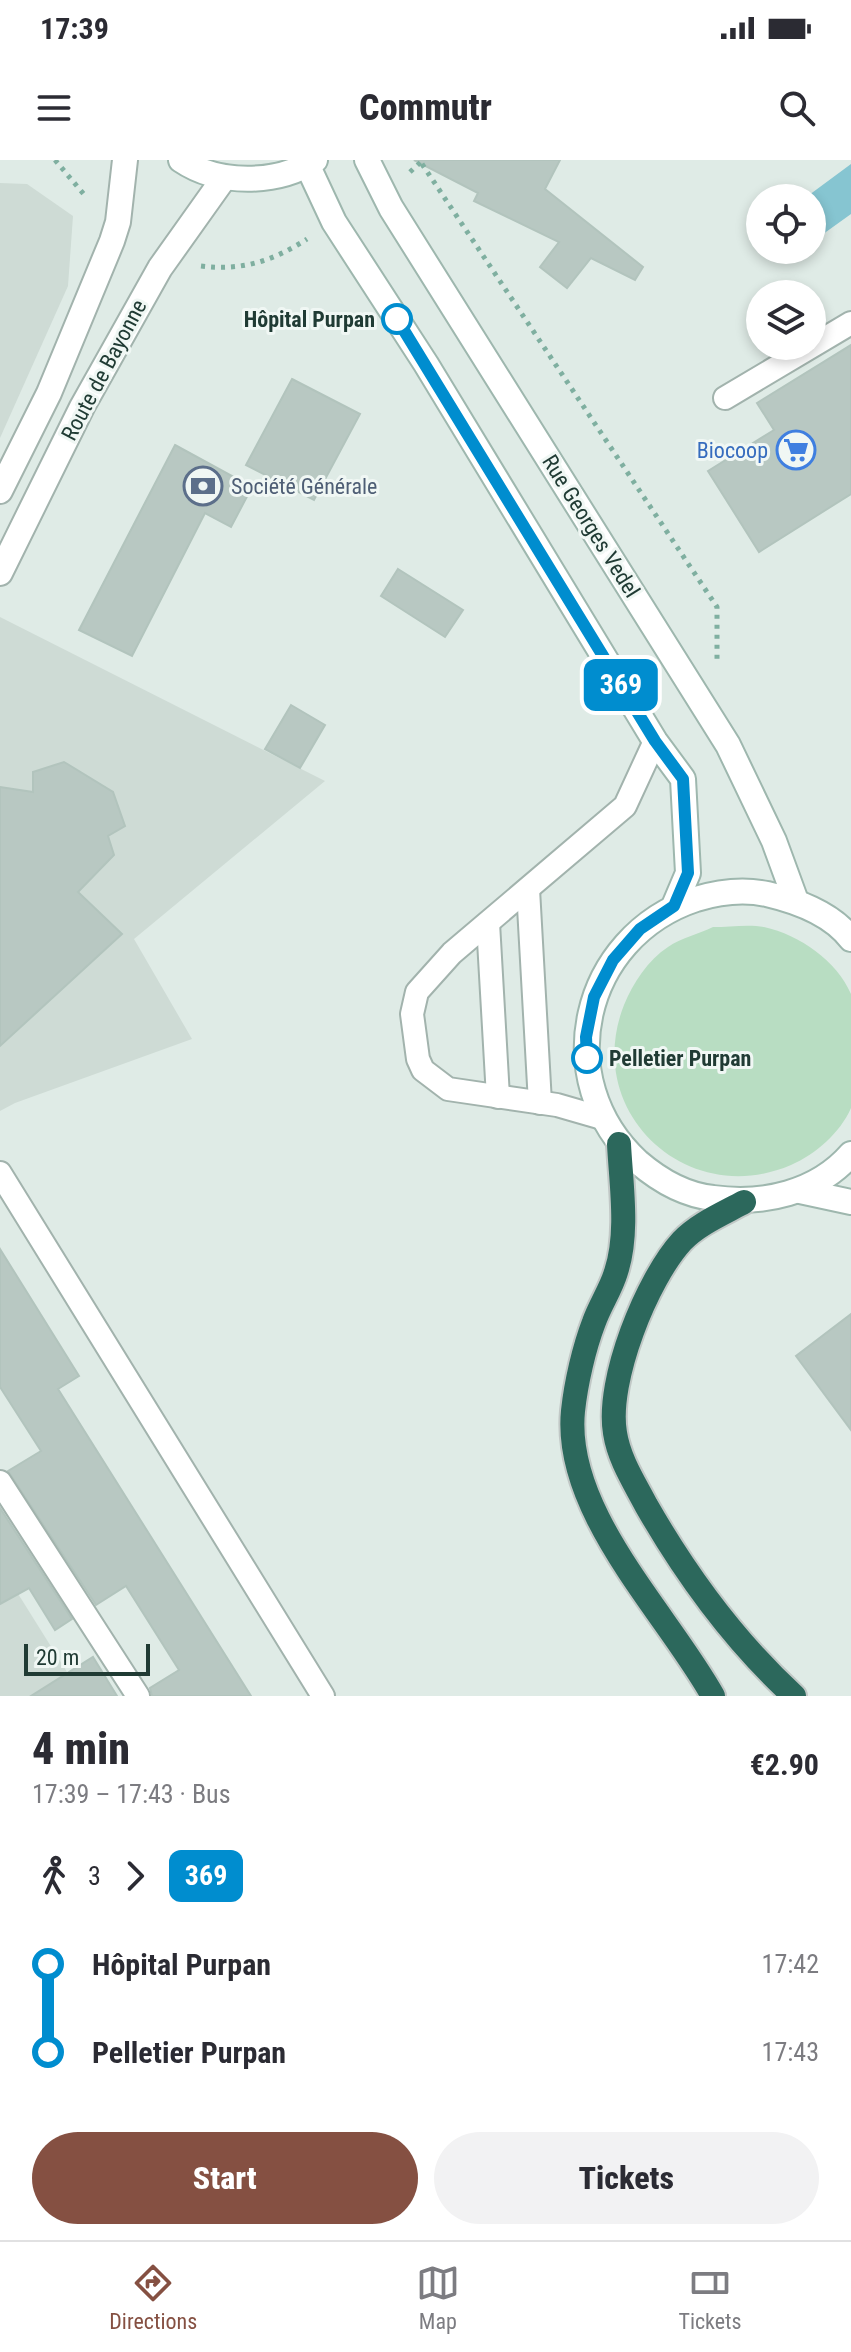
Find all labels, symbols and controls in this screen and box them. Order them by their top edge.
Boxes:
text: 17:39 [40,11,109,46]
icon: menu [32,86,76,130]
icon: search [775,86,819,130]
text: Commutr [359,87,492,129]
map controls [746,184,826,360]
button: locate [746,184,826,264]
button: layers [746,280,826,360]
street label: Route de Bayonne [56,295,152,445]
marker: Hôpital Purpan [382,304,412,334]
place label: Hôpital Purpan [244,307,375,332]
supermarket icon: Biocoop [775,429,817,471]
place label: Biocoop [697,438,768,463]
street label: Rue Georges Vedel [537,450,645,602]
bank icon: Société Générale [182,465,224,507]
place label: Société Générale [231,474,377,499]
line badge: 369 [575,659,667,711]
text: 369 [600,668,642,701]
marker: Pelletier Purpan [572,1043,602,1073]
place label: Pelletier Purpan [609,1046,751,1071]
scale bar [24,1640,150,1676]
text: 20 m [36,1645,79,1670]
text: 4 min [32,1723,130,1775]
text: €2.90 [750,1747,819,1782]
text: 17:39 – 17:43 · Bus [32,1779,231,1809]
icon: walk [32,1854,76,1898]
icon: forward [113,1854,157,1898]
text: 369 [185,1859,227,1892]
text: 3 [88,1861,101,1891]
text: Hôpital Purpan [92,1947,271,1982]
text: 17:42 [762,1949,819,1979]
text: Pelletier Purpan [92,2035,286,2070]
text: 17:43 [762,2037,819,2067]
button: Start [32,2132,418,2224]
button: Tickets [434,2132,819,2224]
tab: Directions [109,2261,197,2334]
tab: Map [416,2261,460,2334]
tab: Tickets [678,2261,742,2334]

